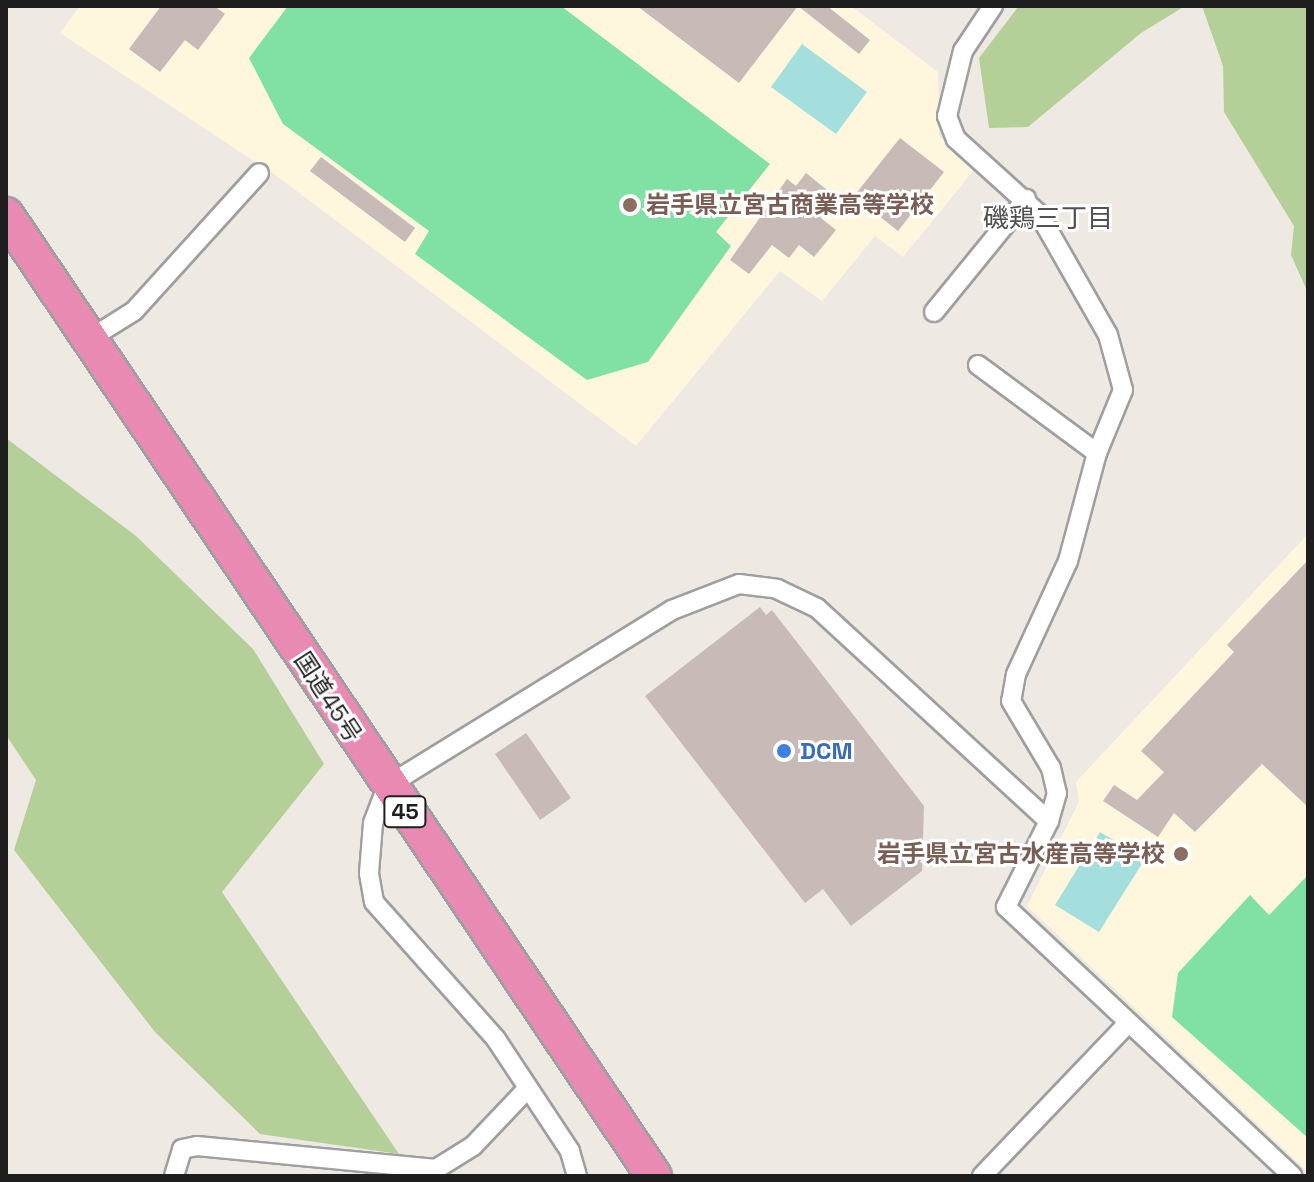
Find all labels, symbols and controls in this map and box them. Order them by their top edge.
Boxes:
place label: 岩手県立宮古商業高等学校 [646,191,934,219]
marker: 岩手県立宮古商業高等学校 [621,196,639,214]
district label: 磯鶏三丁目 [983,203,1113,235]
street label: 国道45号 [288,647,368,747]
place label: DCM [800,737,853,765]
marker: DCM [775,742,793,760]
road number: 45 [383,794,427,830]
place label: 岩手県立宮古水産高等学校 [877,840,1165,868]
marker: 岩手県立宮古水産高等学校 [1172,845,1190,863]

